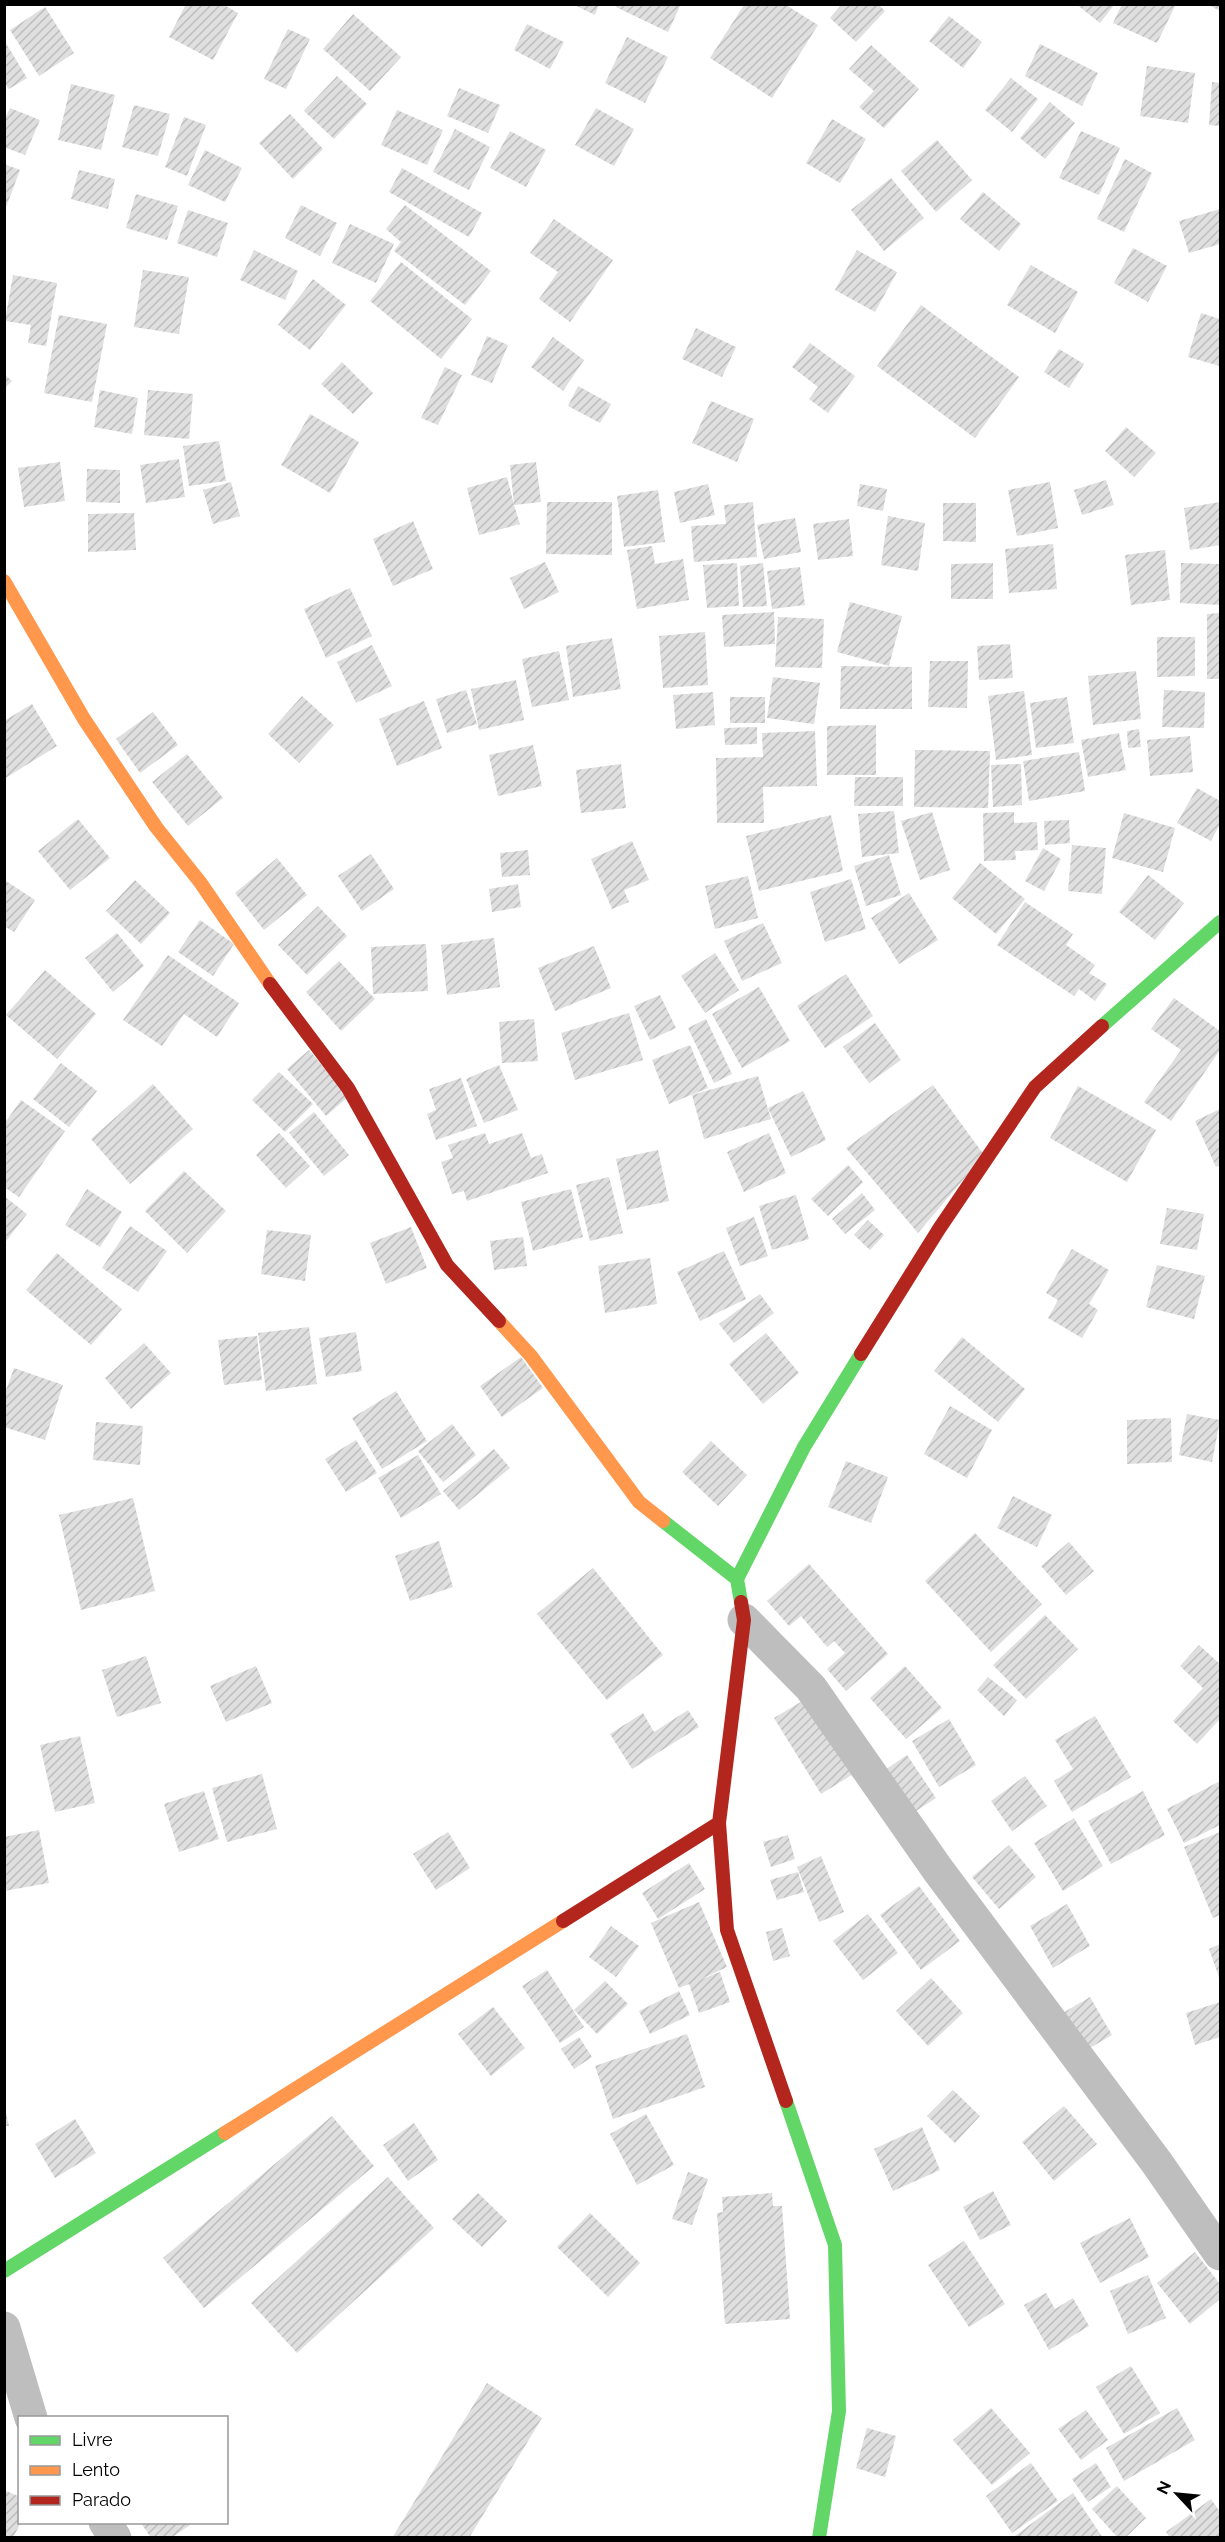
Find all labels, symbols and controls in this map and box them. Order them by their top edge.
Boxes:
legend [18,2416,228,2524]
text: Livre [72,2429,113,2450]
text: Lento [72,2459,120,2480]
north arrow [1147,2464,1207,2524]
text: N [1153,2478,1175,2497]
text: Parado [72,2489,131,2510]

